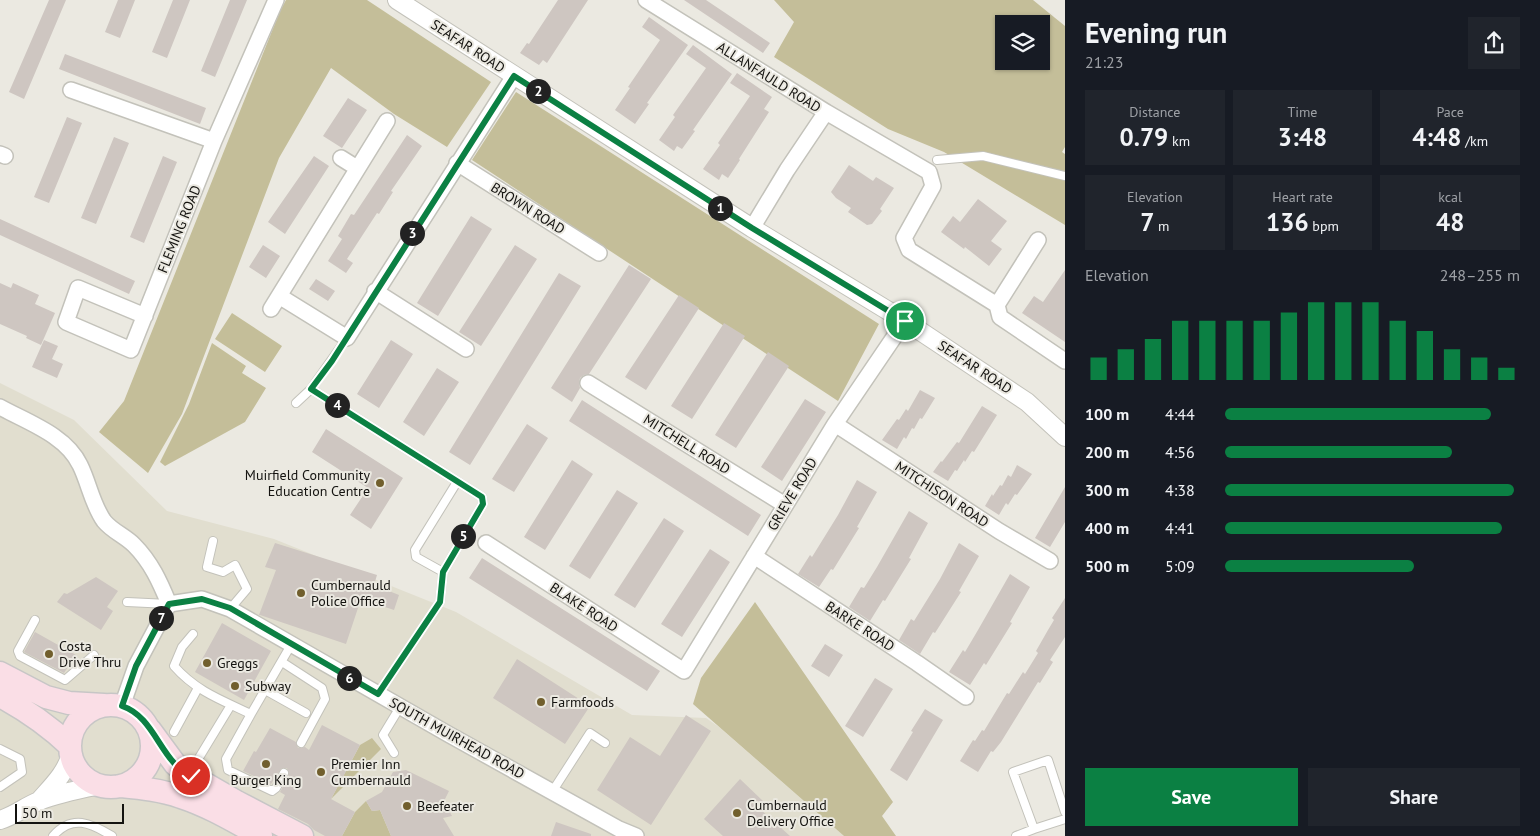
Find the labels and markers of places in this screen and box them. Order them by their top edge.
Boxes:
pin: 2 [526,78,550,104]
pin: 1 [708,196,732,220]
pin: 3 [400,220,424,246]
pin [884,300,926,342]
pin: 4 [324,392,350,418]
place label: Muirfield Community Education Centre [245,466,370,500]
marker: Muirfield Community Education Centre [374,477,386,489]
pin: 5 [450,524,476,548]
place label: Cumbernauld Police Office [311,576,391,610]
marker: Cumbernauld Police Office [295,587,307,599]
pin: 7 [148,606,174,630]
place label: Costa Drive Thru [59,637,121,671]
marker: Costa Drive Thru [43,648,55,660]
place label: Greggs [217,654,258,672]
marker: Greggs [201,657,213,669]
pin: 6 [336,666,362,690]
place label: Subway [245,677,292,695]
marker: Subway [229,680,241,692]
place label: Farmfoods [551,693,614,711]
marker: Farmfoods [535,696,547,708]
pin [170,755,212,797]
place label: Premier Inn Cumbernauld [331,755,411,789]
marker: Burger King [260,758,272,770]
marker: Premier Inn Cumbernauld [315,766,327,778]
place label: Burger King [230,771,302,789]
place label: Cumbernauld Delivery Office [747,796,834,830]
place label: Beefeater [417,797,474,815]
marker: Beefeater [401,800,413,812]
marker: Cumbernauld Delivery Office [731,807,743,819]

